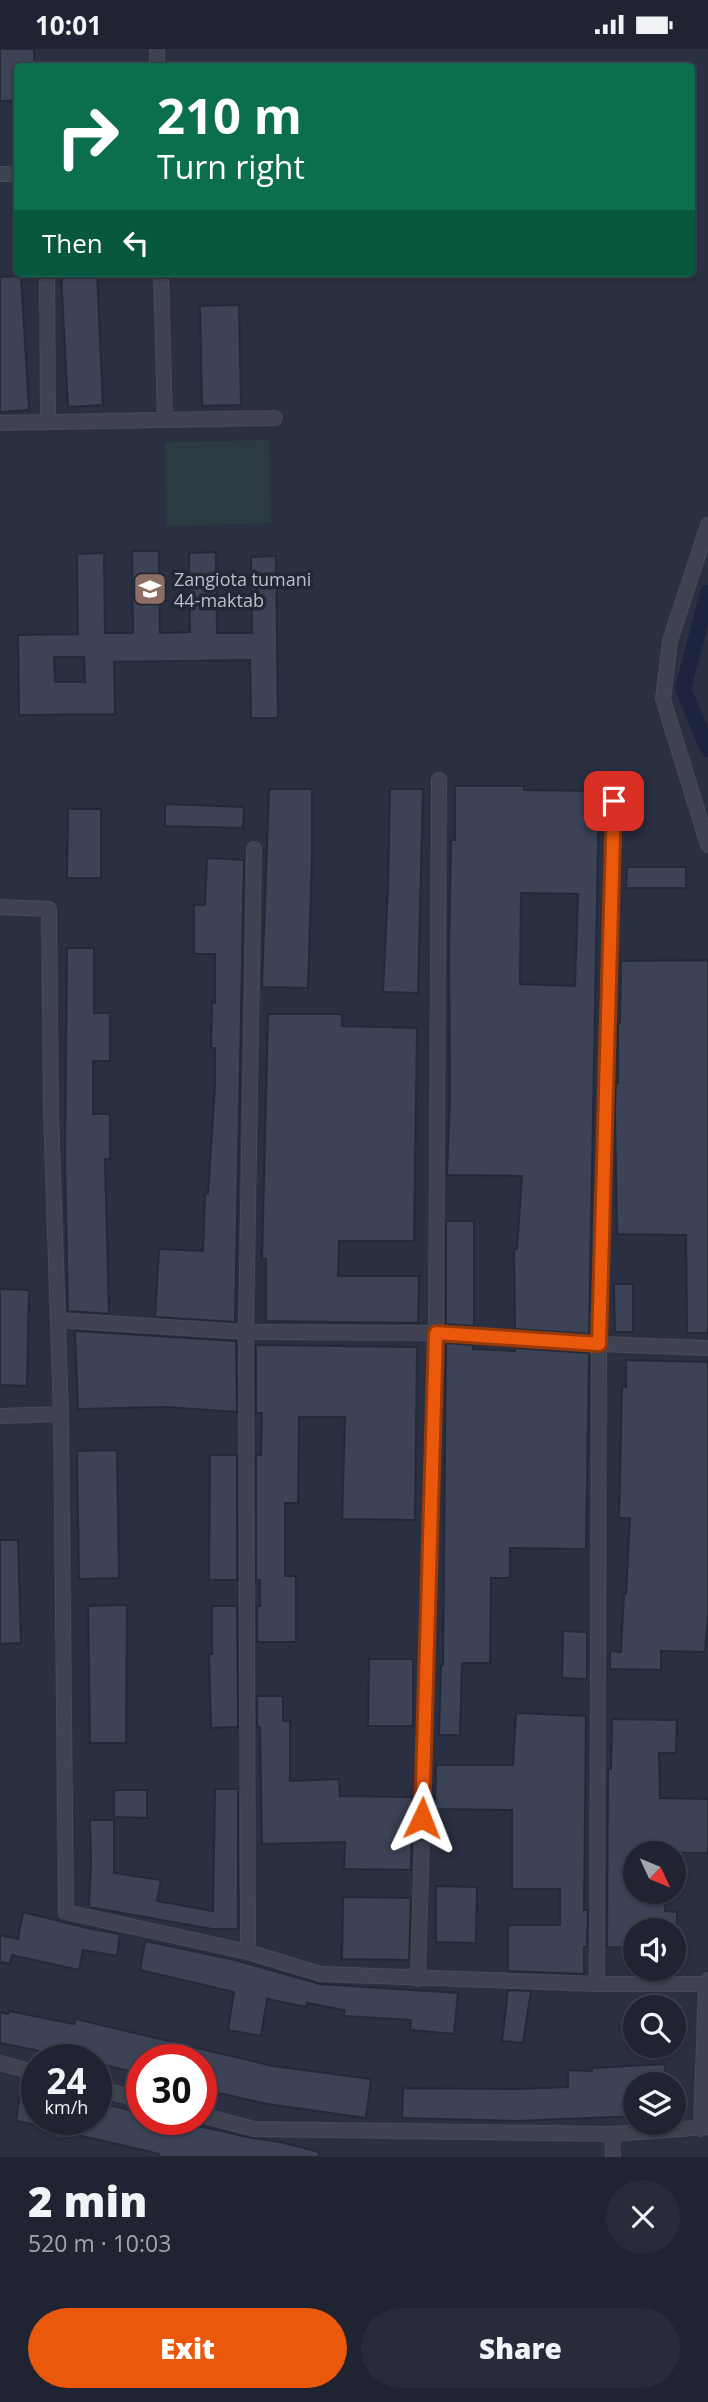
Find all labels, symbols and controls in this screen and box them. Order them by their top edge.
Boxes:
text: 10:01 [35,7,102,43]
text: 210 m [157,82,302,148]
icon: right [42,91,133,182]
text: Turn right [157,145,305,188]
icon: left [117,224,155,262]
text: Then [42,225,103,261]
place label: Zangiota tumani 44-maktab [174,567,311,612]
school or university icon: Zangiota tumani 44-maktab [131,570,169,608]
pin [584,771,644,831]
icon: arrive [595,782,633,820]
position arrow [385,1781,459,1855]
north arrow [623,1841,686,1904]
map controls [623,1841,686,2135]
button: sound [623,1918,686,1981]
button: search [623,1995,686,2058]
speed limit sign: 30 [126,2044,217,2135]
text: 24 [46,2057,87,2104]
button: layers [623,2072,686,2135]
text: km/h [45,2095,88,2119]
text: 2 min [28,2172,147,2229]
button: close [606,2180,680,2254]
text: 520 m · 10:03 [28,2227,171,2259]
button: Exit [28,2308,347,2388]
button: Share [361,2308,680,2388]

